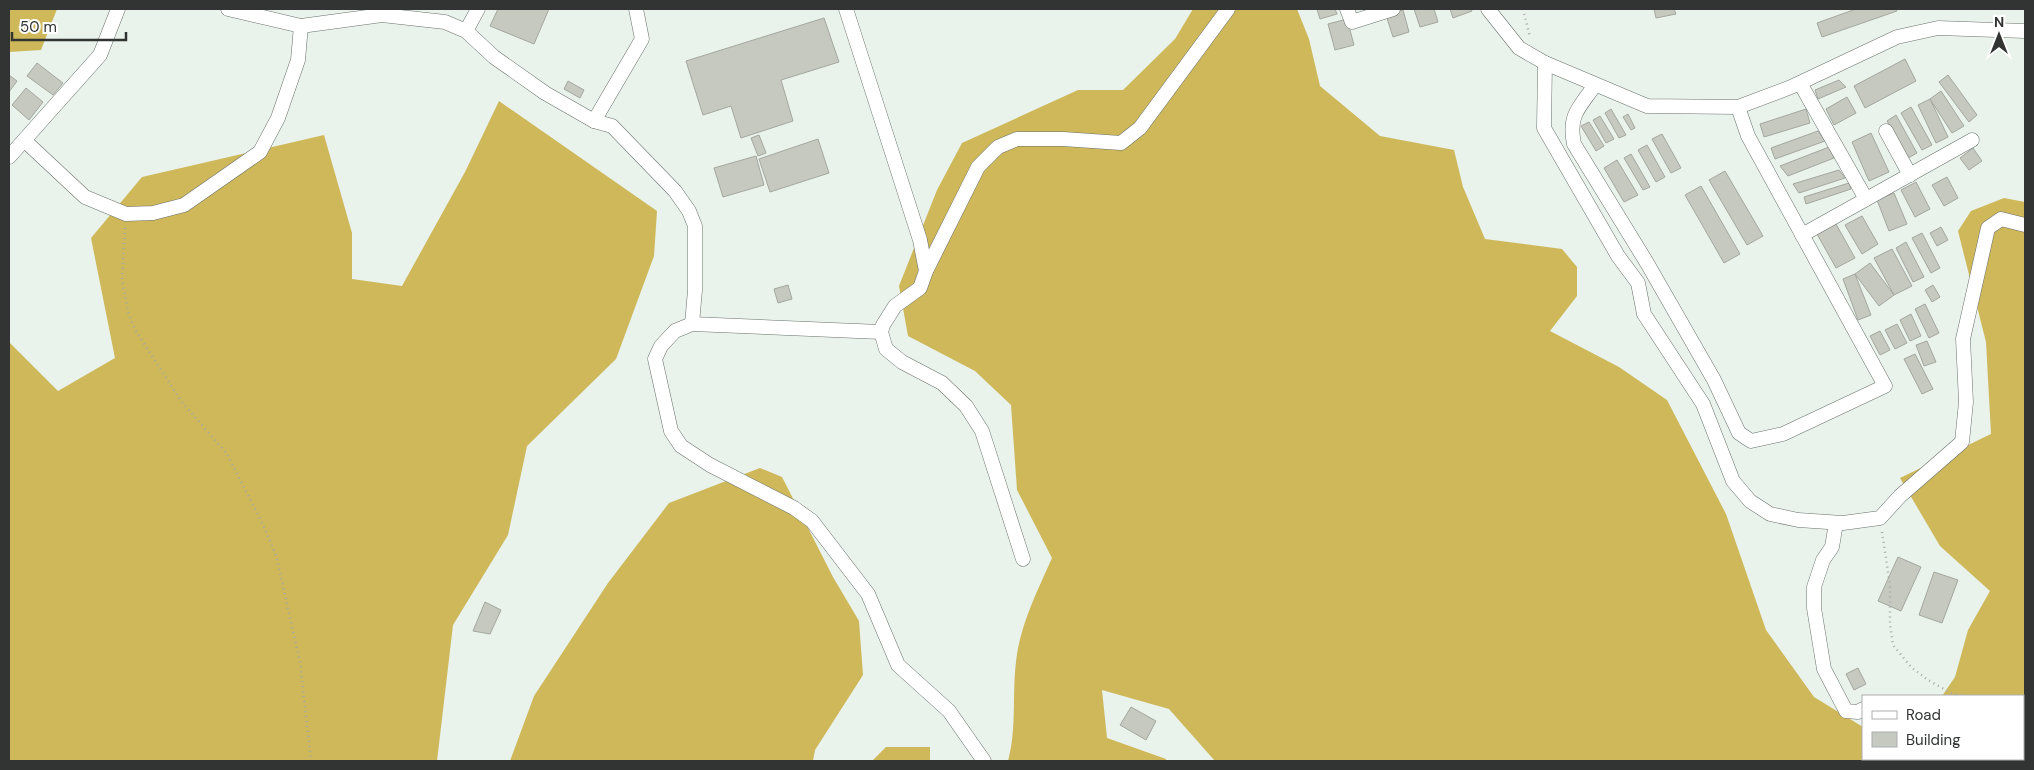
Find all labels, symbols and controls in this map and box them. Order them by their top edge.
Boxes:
scale bar [12,10,126,42]
north arrow [1974,10,2024,60]
text: N [1994,13,2004,31]
text: 50 m [20,17,57,37]
legend [1862,695,2024,760]
text: Road [1906,705,1941,725]
text: Building [1906,730,1961,750]

